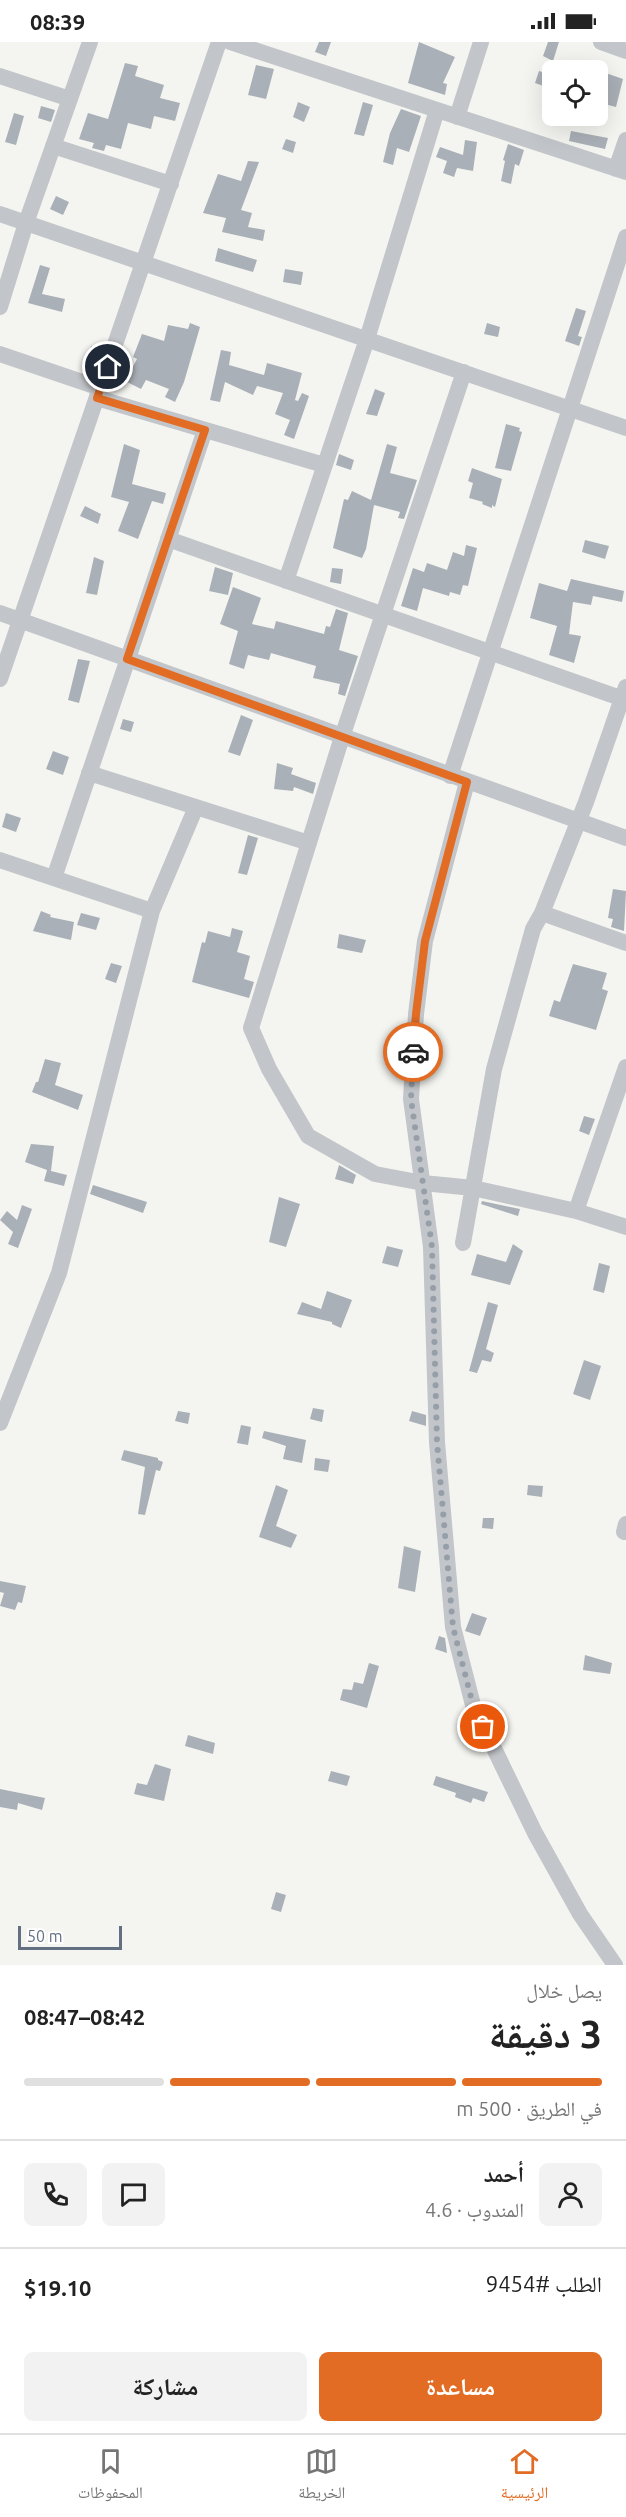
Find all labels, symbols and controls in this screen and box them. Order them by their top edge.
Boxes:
text: 08:39 [30,9,85,34]
map controls [542,60,608,126]
button: locate [542,60,608,126]
pin [82,341,133,392]
icon: home [91,350,124,383]
courier [383,1022,443,1082]
icon: car [397,1036,430,1069]
pin [457,1701,508,1752]
icon: bag [466,1710,499,1743]
scale bar [18,1923,122,1950]
text: 50 m [27,1927,63,1945]
text: يصل خلال [526,1979,602,2002]
text: 08:42–08:47 [24,2004,145,2029]
text: 3 دقيقة [489,2012,602,2055]
text: في الطريق · 500 m [456,2097,602,2120]
text: أحمد [484,2161,524,2186]
button: phone [24,2163,87,2226]
button: chat [102,2163,165,2226]
button: person [539,2163,602,2226]
text: المندوب · 4.6 [425,2198,524,2221]
text: الطلب #9454 [486,2271,602,2296]
text: $19.10 [24,2275,91,2300]
button: مشاركة [24,2352,307,2421]
button: مساعدة [319,2352,602,2421]
tab: المحفوظات [78,2445,143,2508]
tab: الخريطة [298,2445,345,2508]
tab: الرئيسية [501,2445,548,2508]

